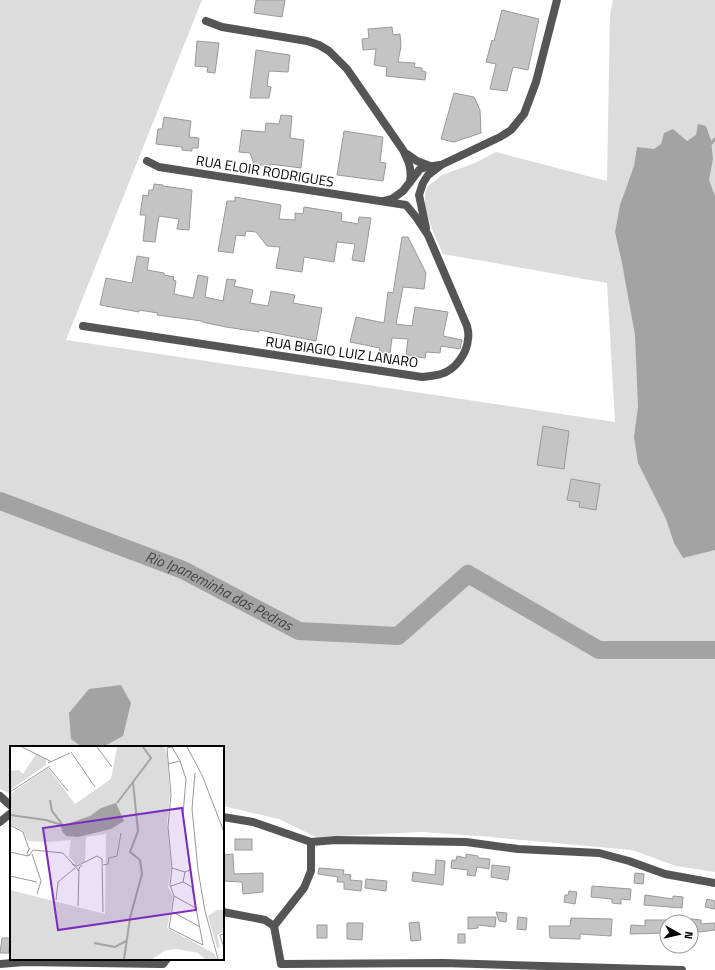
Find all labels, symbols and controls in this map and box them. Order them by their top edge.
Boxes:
street label: RUA ELOIR RODRIGUES [195,149,336,192]
street label: RUA BIAGIO LUIZ LANARO [264,330,420,373]
water label: Rio Ipaneminha das Pedras [142,545,298,637]
inset map [10,746,224,960]
north arrow [659,914,699,954]
text: N [680,931,697,940]

